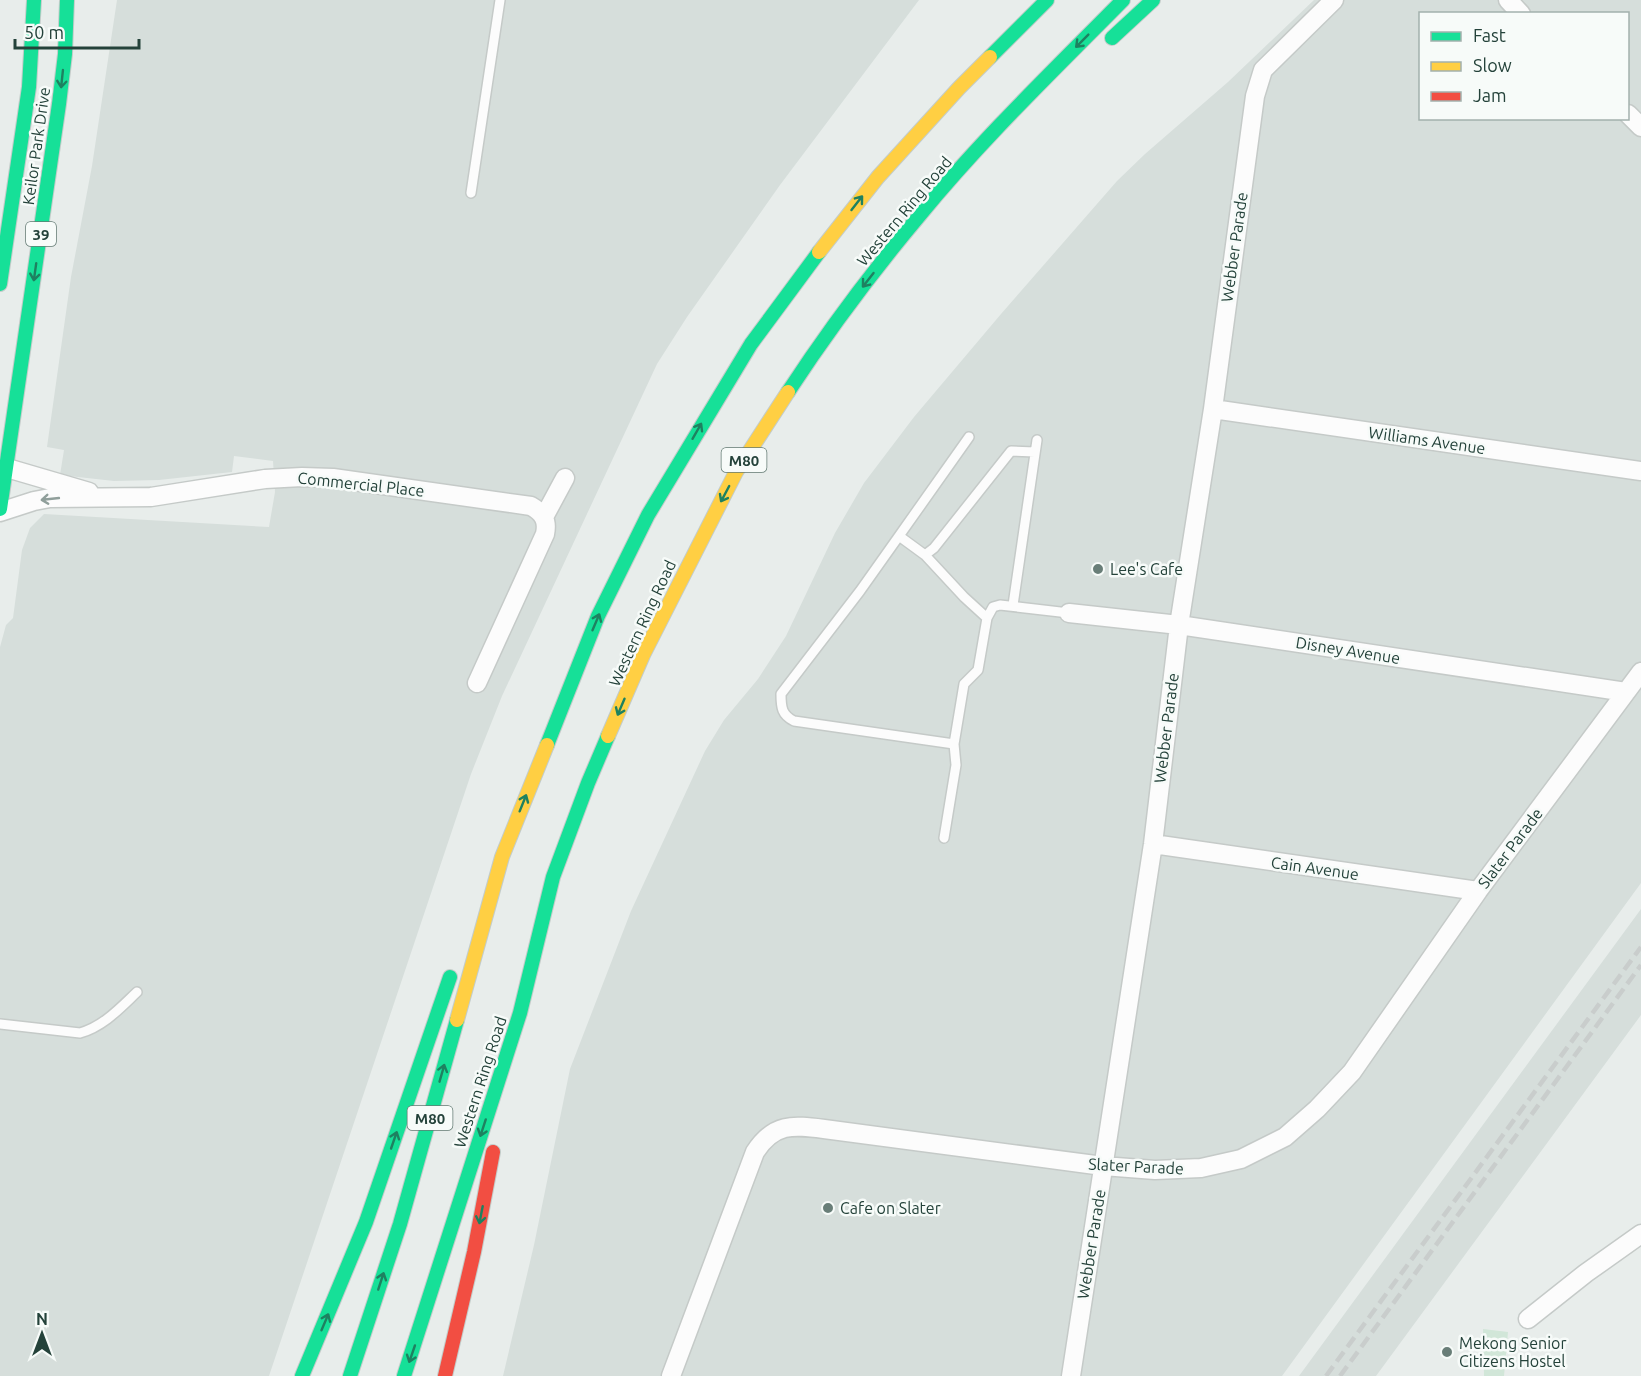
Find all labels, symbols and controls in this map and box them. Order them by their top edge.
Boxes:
scale bar [15,12,140,50]
legend [1419,12,1629,120]
text: 50 m [24,22,64,42]
text: Fast [1473,25,1506,45]
one-way arrow [1074,33,1089,48]
text: Slow [1473,55,1512,75]
one-way arrow [56,69,67,89]
text: Jam [1473,85,1507,105]
street label: Keilor Park Drive [19,86,53,206]
street label: Western Ring Road [853,153,955,269]
street label: Webber Parade [1217,191,1251,303]
one-way arrow [850,195,863,211]
road number: 39 [26,222,56,246]
one-way arrow [30,262,41,282]
one-way arrow [861,272,874,288]
one-way arrow [691,423,703,440]
street label: Williams Avenue [1367,423,1487,457]
road number: M80 [722,448,766,472]
street label: Commercial Place [297,468,425,500]
one-way arrow [718,485,730,503]
one-way arrow [40,494,60,505]
street label: Western Ring Road [605,557,679,689]
place label: Lee's Cafe [1110,560,1183,578]
marker: Lee's Cafe [1091,562,1105,576]
one-way arrow [591,613,602,632]
street label: Disney Avenue [1295,633,1401,667]
street label: Webber Parade [1150,672,1182,784]
one-way arrow [615,698,626,716]
one-way arrow [519,794,530,813]
street label: Slater Parade [1474,804,1546,892]
street label: Cain Avenue [1270,853,1360,883]
street label: Western Ring Road [450,1014,510,1150]
one-way arrow [437,1064,449,1083]
road number: M80 [408,1106,452,1130]
one-way arrow [477,1118,488,1137]
one-way arrow [390,1131,401,1150]
street label: Slater Parade [1088,1155,1184,1177]
street label: Webber Parade [1073,1188,1109,1300]
place label: Cafe on Slater [840,1199,941,1217]
marker: Cafe on Slater [821,1201,835,1215]
one-way arrow [475,1204,486,1224]
one-way arrow [376,1272,387,1291]
north arrow [12,1304,72,1364]
text: N [36,1310,48,1328]
one-way arrow [320,1314,331,1332]
place label: Mekong Senior Citizens Hostel [1459,1334,1567,1370]
one-way arrow [405,1345,416,1363]
marker: Mekong Senior Citizens Hostel [1440,1345,1454,1359]

